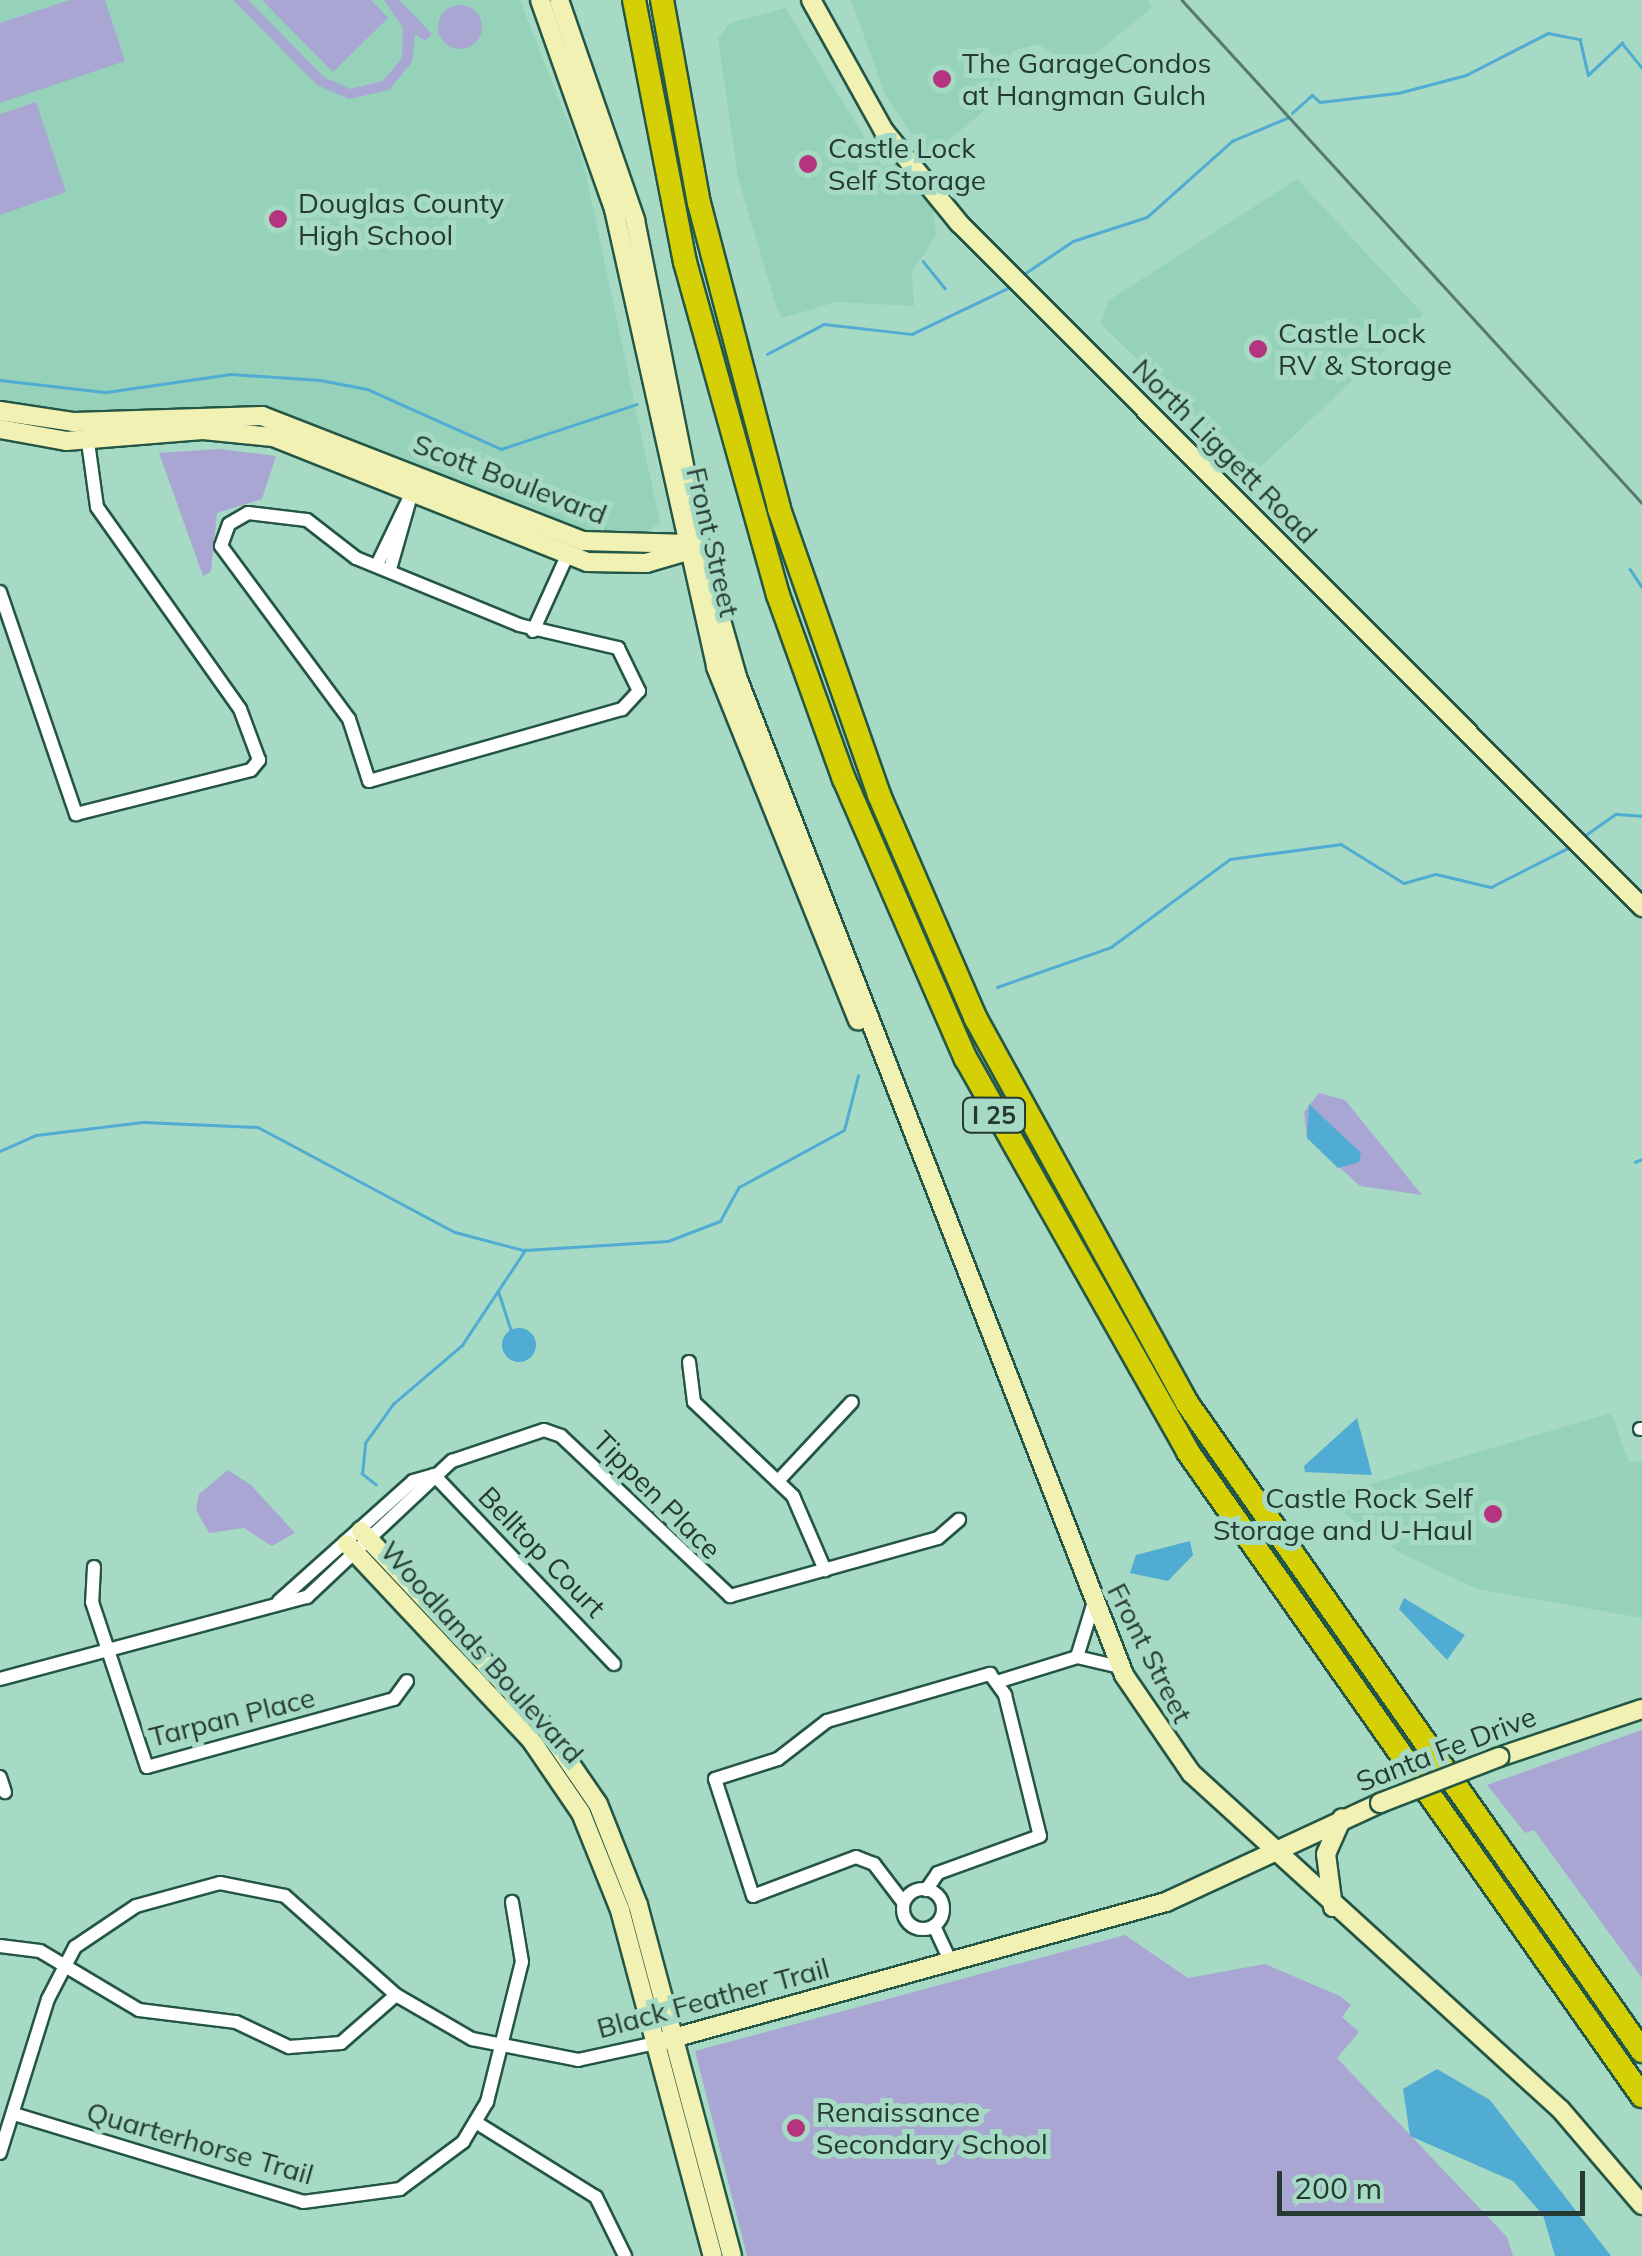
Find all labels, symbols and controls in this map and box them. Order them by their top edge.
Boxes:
place label: The GarageCondos at Hangman Gulch [962,46,1211,112]
marker: The GarageCondos at Hangman Gulch [931,68,953,90]
place label: Castle Lock Self Storage [828,131,986,197]
marker: Castle Lock Self Storage [797,153,819,175]
place label: Douglas County High School [298,186,504,252]
marker: Douglas County High School [267,208,289,230]
place label: Castle Lock RV & Storage [1278,316,1452,382]
marker: Castle Lock RV & Storage [1247,338,1269,360]
street label: North Liggett Road [1126,352,1324,550]
street label: Scott Boulevard [409,427,611,531]
street label: Front Street [679,464,747,620]
road number: I 25 [962,1095,1026,1135]
street label: Tippen Place [586,1424,728,1566]
street label: Belltop Court [471,1480,613,1624]
place label: Castle Rock Self Storage and U-Haul [1213,1481,1473,1547]
marker: Castle Rock Self Storage and U-Haul [1482,1503,1504,1525]
street label: Woodlands Boulevard [373,1534,591,1770]
street label: Front Street [1100,1577,1200,1729]
street label: Tarpan Place [146,1680,318,1754]
street label: Santa Fe Drive [1351,1699,1541,1799]
street label: Black Feather Trail [593,1951,833,2045]
street label: Quarterhorse Trail [83,2095,317,2191]
place label: Renaissance Secondary School [816,2095,1048,2161]
marker: Renaissance Secondary School [785,2117,807,2139]
scale bar [1282,2151,1590,2213]
text: 200 m [1294,2169,1382,2207]

